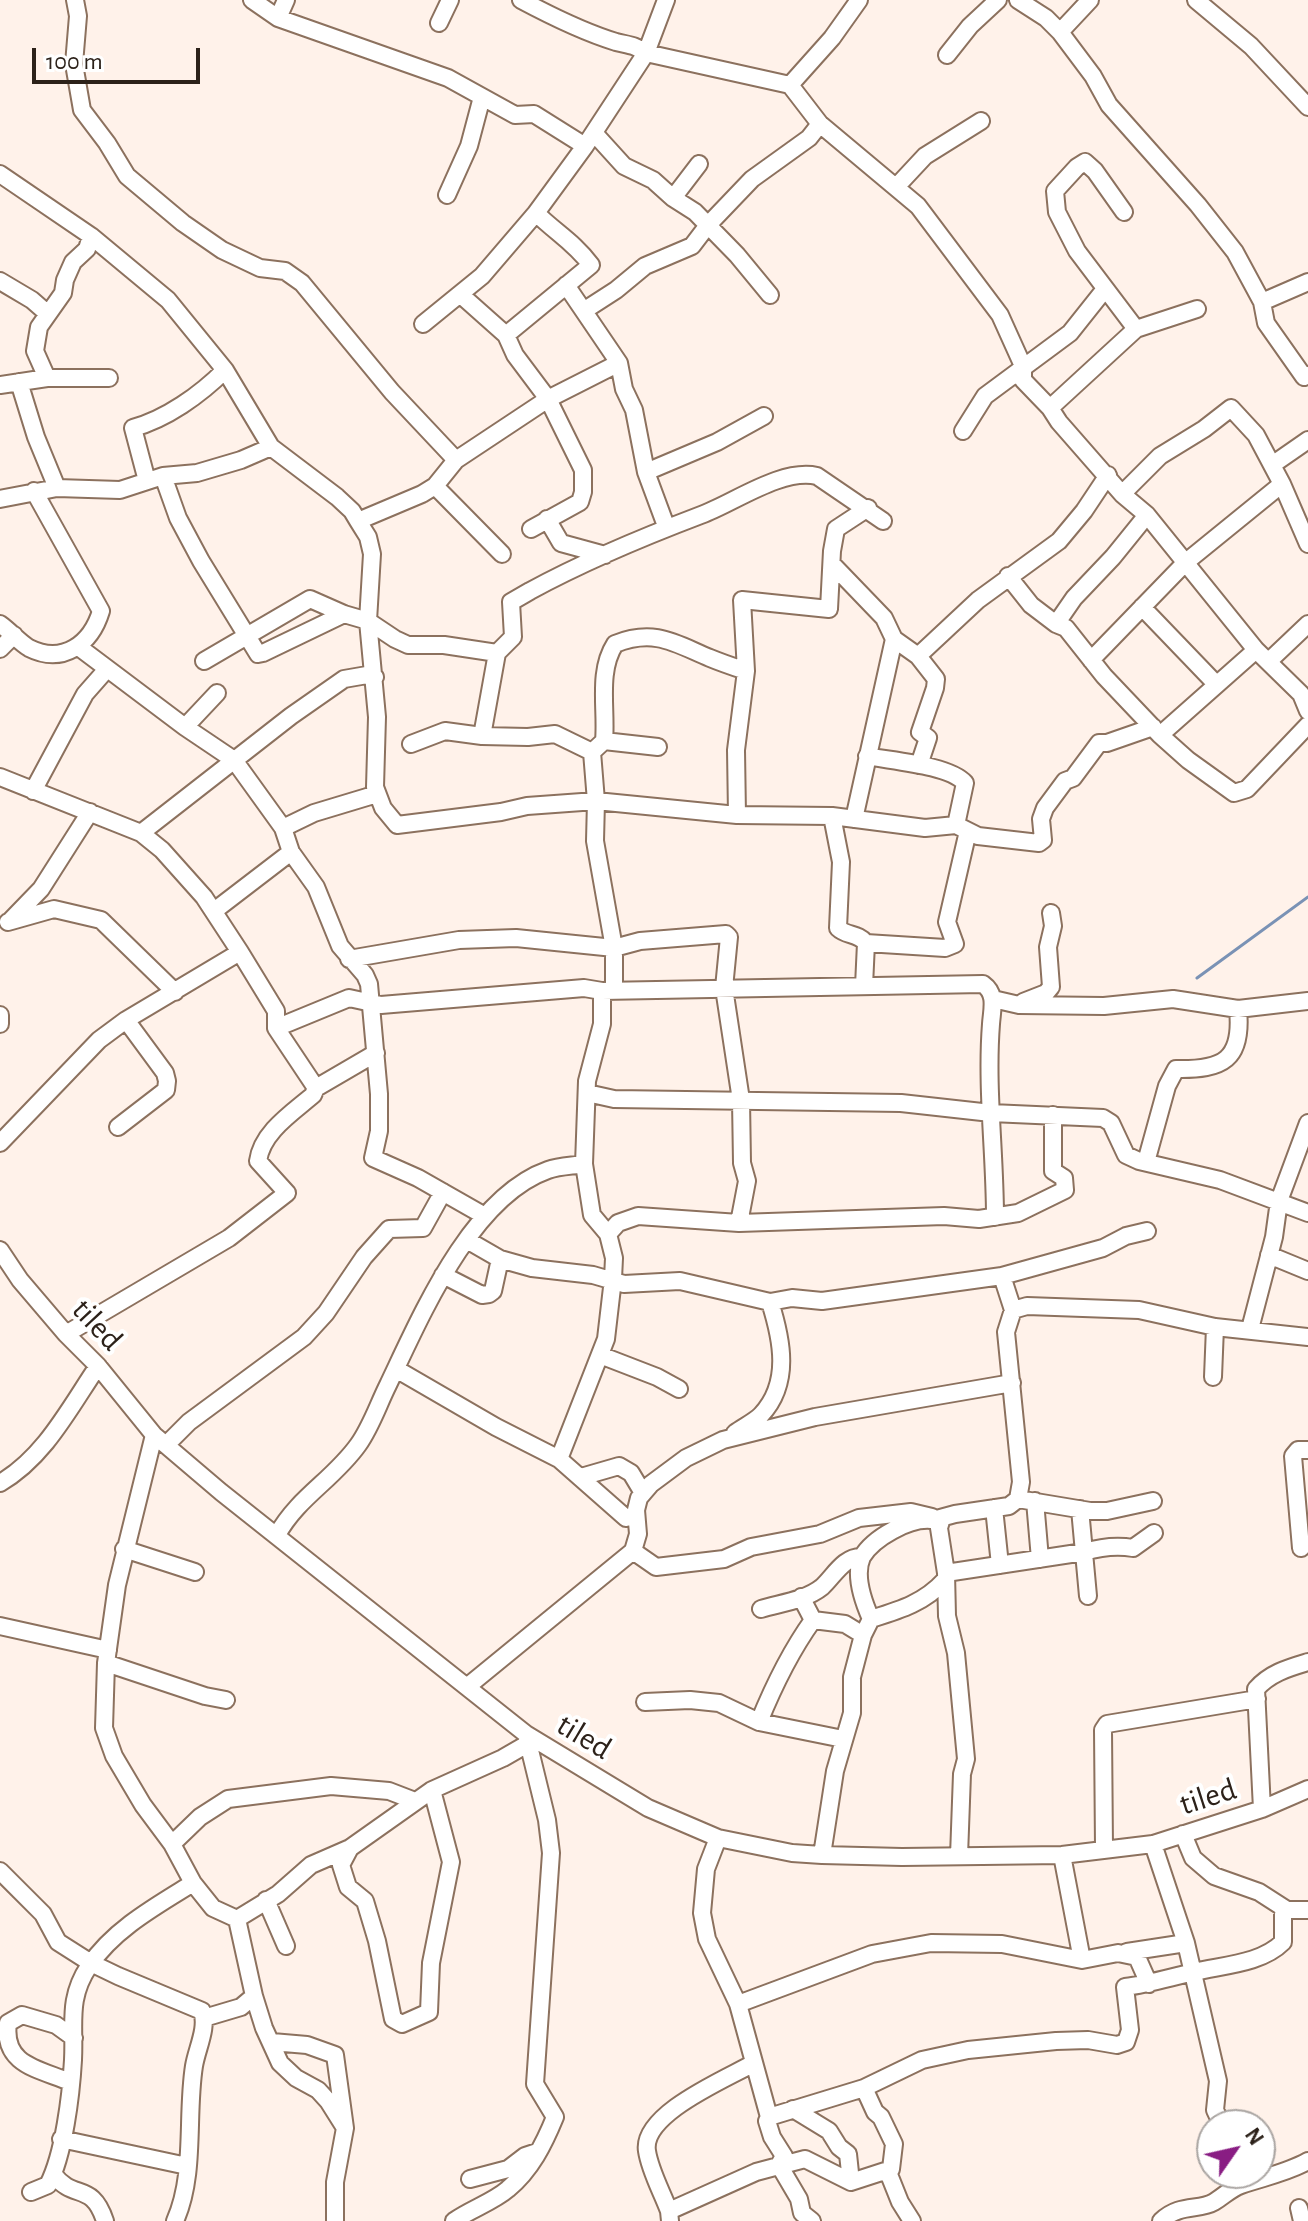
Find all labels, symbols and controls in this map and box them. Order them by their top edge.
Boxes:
scale bar [36,32,204,82]
text: 100 m [46,50,103,74]
street label: tiled [63,1291,131,1359]
street label: tiled [550,1706,618,1768]
street label: tiled [1175,1770,1241,1824]
north arrow [1196,2109,1276,2189]
text: N [1241,2124,1268,2149]

